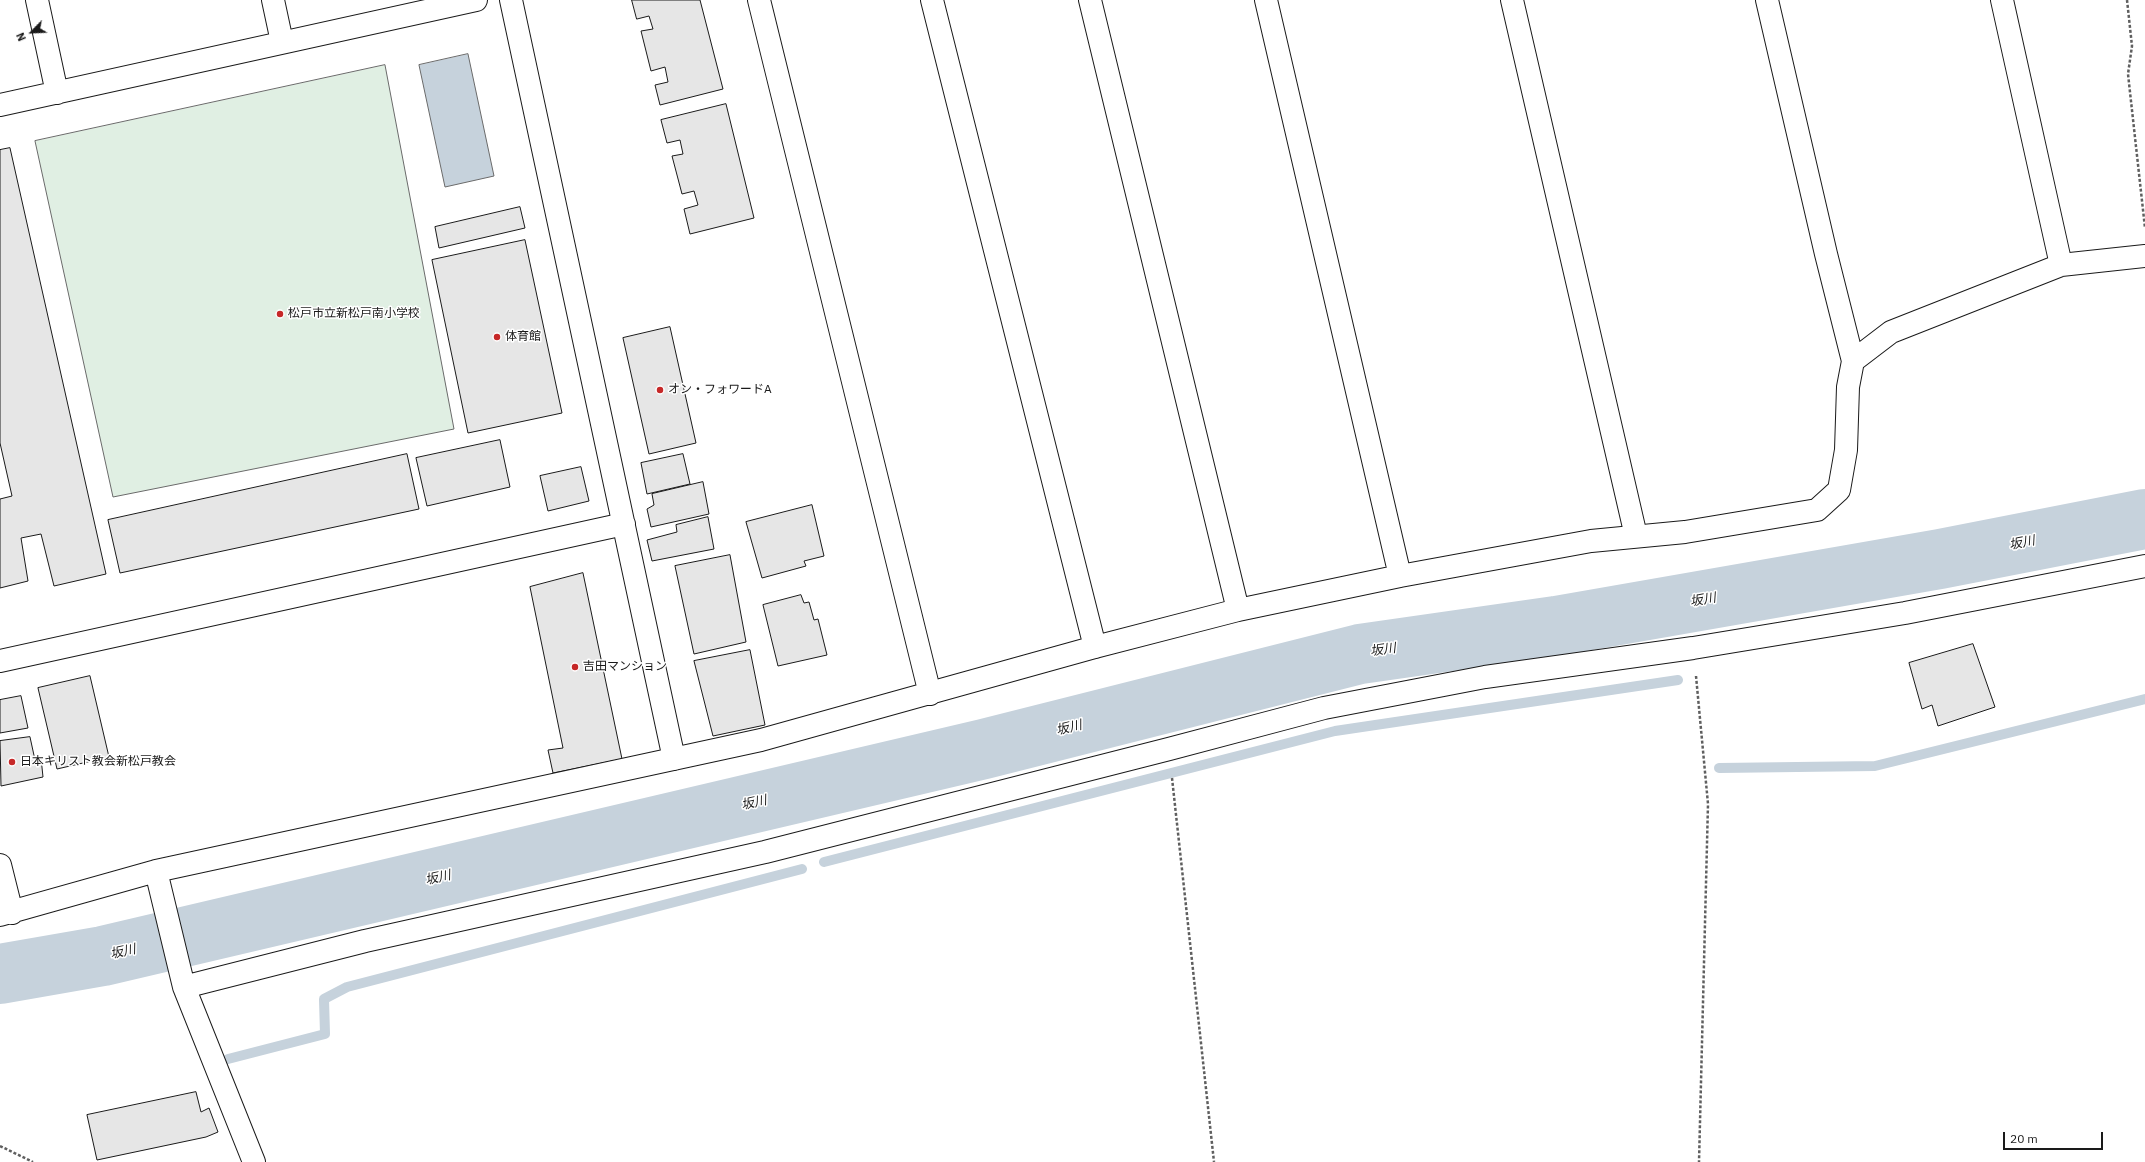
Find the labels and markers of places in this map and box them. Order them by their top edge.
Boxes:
place label: 松戸市立新松戸南小学校 [288,307,420,321]
marker: 松戸市立新松戸南小学校 [275,309,285,319]
place label: 体育館 [505,330,541,344]
marker: 体育館 [492,332,502,342]
place label: オン・フォワードA [668,383,772,397]
marker: オン・フォワードA [655,385,665,395]
place label: 吉田マンション [583,660,667,674]
marker: 吉田マンション [570,662,580,672]
place label: 日本キリスト教会新松戸教会 [20,755,176,769]
marker: 日本キリスト教会新松戸教会 [7,757,17,767]

